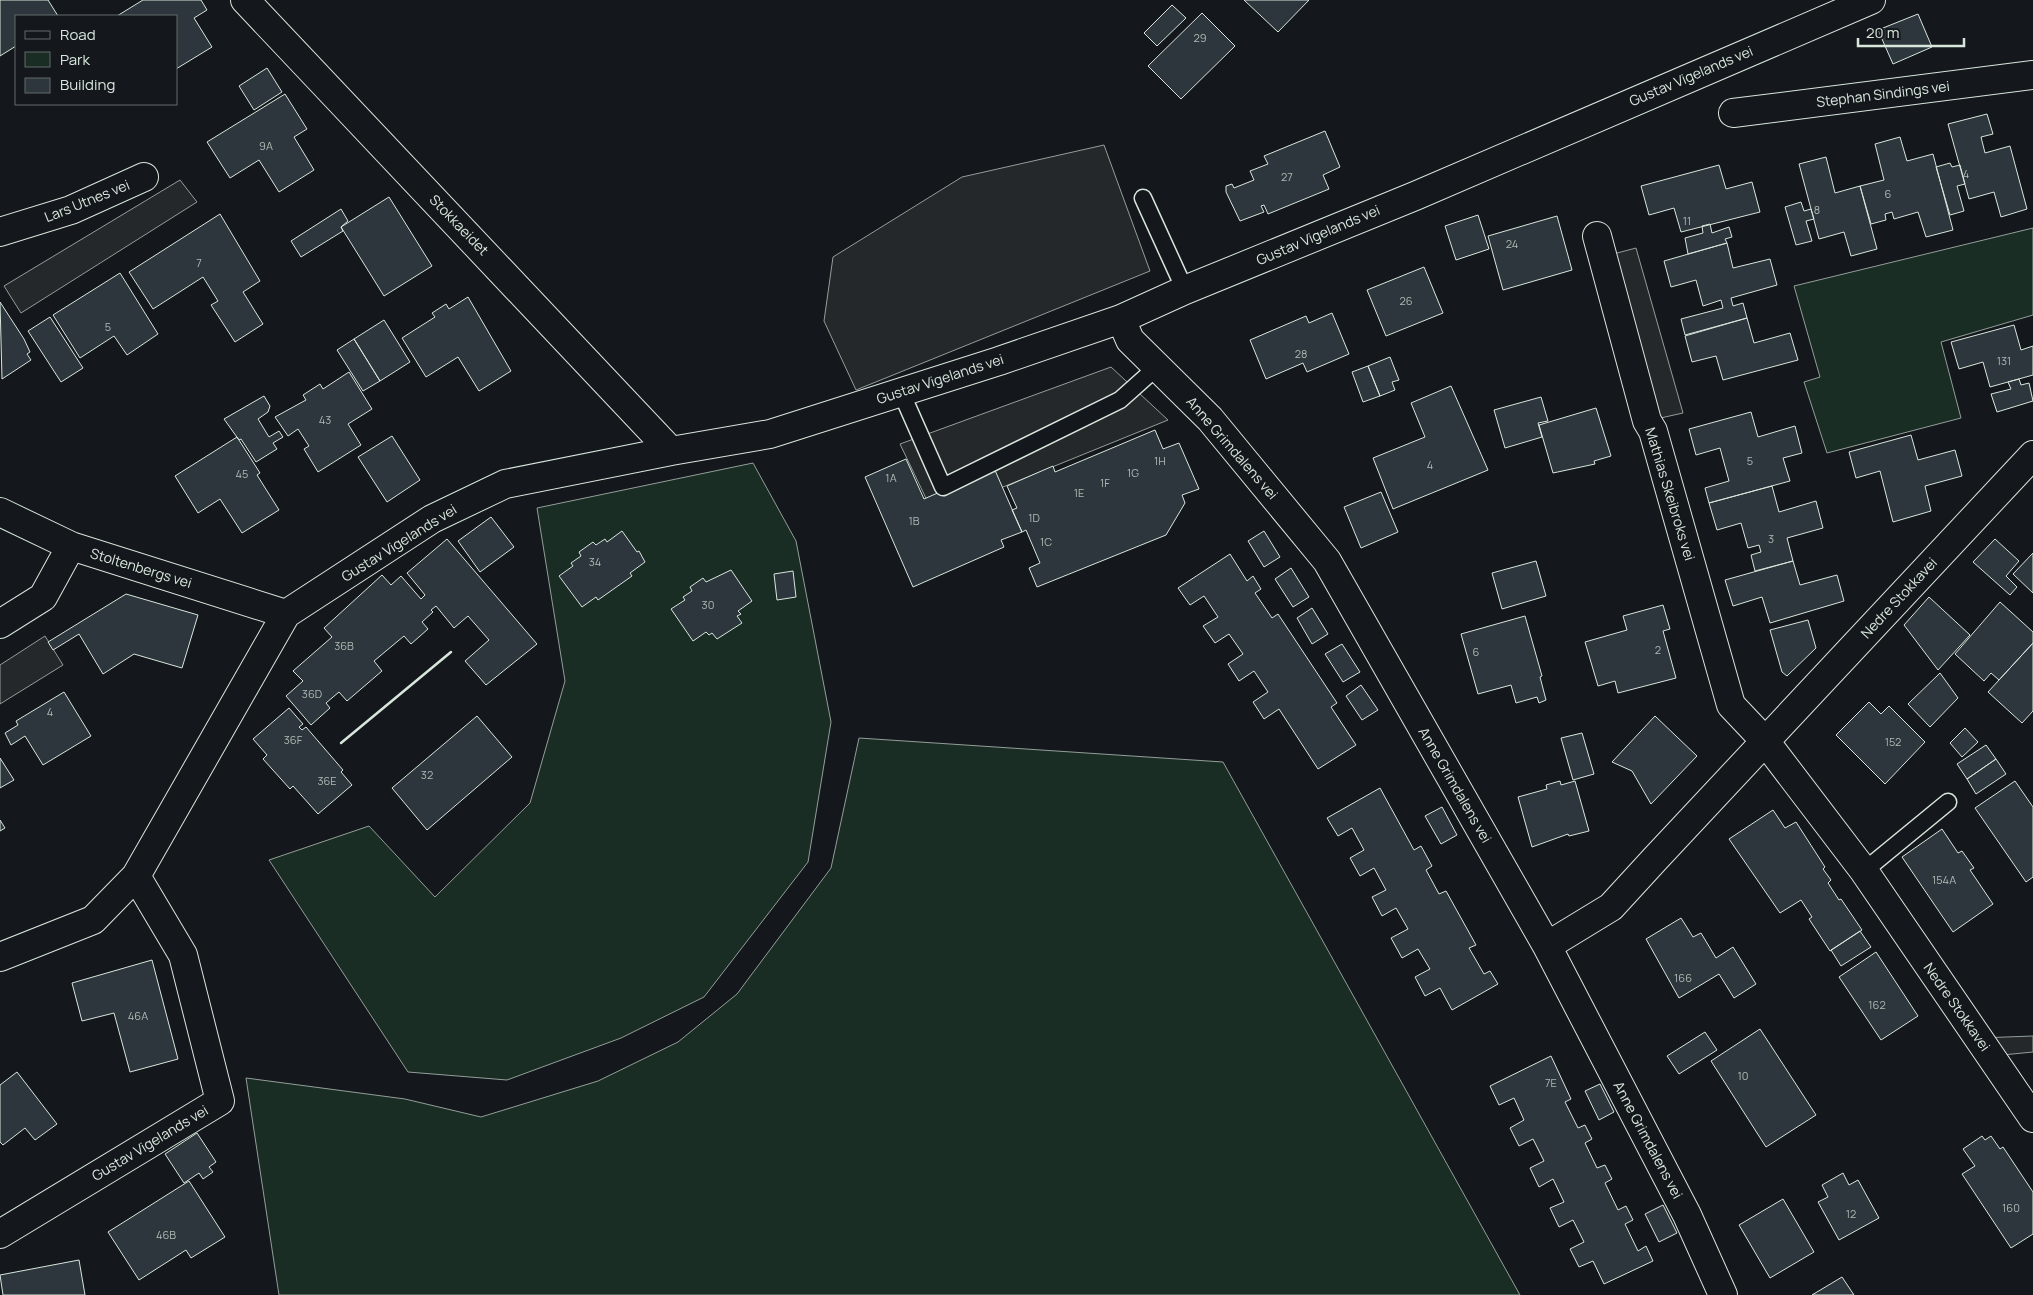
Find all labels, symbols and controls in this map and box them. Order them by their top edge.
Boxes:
legend [15,15,178,105]
scale bar [1858,15,1964,47]
text: 20 m [1866,22,1899,43]
text: Road [60,24,96,45]
house number: 29 [1193,30,1207,45]
street label: Gustav Vigelands vei [1626,41,1756,110]
text: Park [60,49,90,70]
text: Building [60,74,115,95]
street label: Stephan Sindings vei [1815,76,1951,111]
house number: 9A [259,138,273,153]
house number: 4 [1963,166,1969,181]
house number: 27 [1281,169,1293,184]
street label: Lars Utnes vei [41,175,132,226]
house number: 6 [1885,186,1892,201]
street label: Stokkaeidet [426,190,493,259]
street label: Gustav Vigelands vei [1253,200,1383,269]
house number: 8 [1814,202,1820,217]
house number: 11 [1683,213,1691,228]
house number: 24 [1506,236,1518,251]
house number: 7 [196,255,202,270]
house number: 26 [1399,293,1413,308]
house number: 5 [105,319,111,334]
house number: 28 [1295,346,1307,361]
street label: Gustav Vigelands vei [874,349,1006,408]
house number: 131 [1997,353,2011,368]
street label: Anne Grimdalens vei [1182,392,1282,503]
house number: 43 [319,412,331,427]
street label: Mathias Skeibroks vei [1641,425,1700,563]
house number: 1H [1154,453,1166,468]
house number: 5 [1747,453,1753,468]
house number: 4 [1427,457,1433,472]
house number: 1G [1127,465,1139,480]
house number: 45 [236,466,248,481]
house number: 1A [885,470,897,485]
house number: 1F [1100,475,1110,490]
house number: 1E [1074,485,1084,500]
street label: Gustav Vigelands vei [338,499,460,586]
house number: 1D [1028,510,1040,525]
house number: 1B [908,513,920,528]
house number: 3 [1768,531,1774,546]
house number: 1C [1040,534,1052,549]
street label: Stoltenbergs vei [88,543,194,592]
street label: Nedre Stokkavei [1856,553,1941,642]
house number: 34 [589,554,601,569]
house number: 30 [702,597,714,612]
house number: 36B [334,638,354,653]
house number: 2 [1655,642,1661,657]
house number: 6 [1473,644,1480,659]
house number: 36D [302,686,322,701]
house number: 4 [47,704,53,719]
street label: Anne Grimdalens vei [1415,723,1496,846]
house number: 36F [284,732,303,747]
house number: 152 [1885,734,1901,749]
house number: 32 [421,767,433,782]
house number: 36E [317,773,337,788]
house number: 154A [1932,872,1956,887]
street label: Nedre Stokkavei [1920,959,1995,1055]
house number: 166 [1674,970,1692,985]
house number: 162 [1868,997,1886,1012]
house number: 46A [128,1008,148,1023]
house number: 10 [1737,1068,1749,1083]
house number: 7E [1545,1075,1557,1090]
street label: Anne Grimdalens vei [1609,1078,1687,1202]
street label: Gustav Vigelands vei [88,1100,211,1185]
house number: 160 [2002,1200,2020,1215]
house number: 12 [1846,1206,1856,1221]
house number: 46B [156,1227,176,1242]

